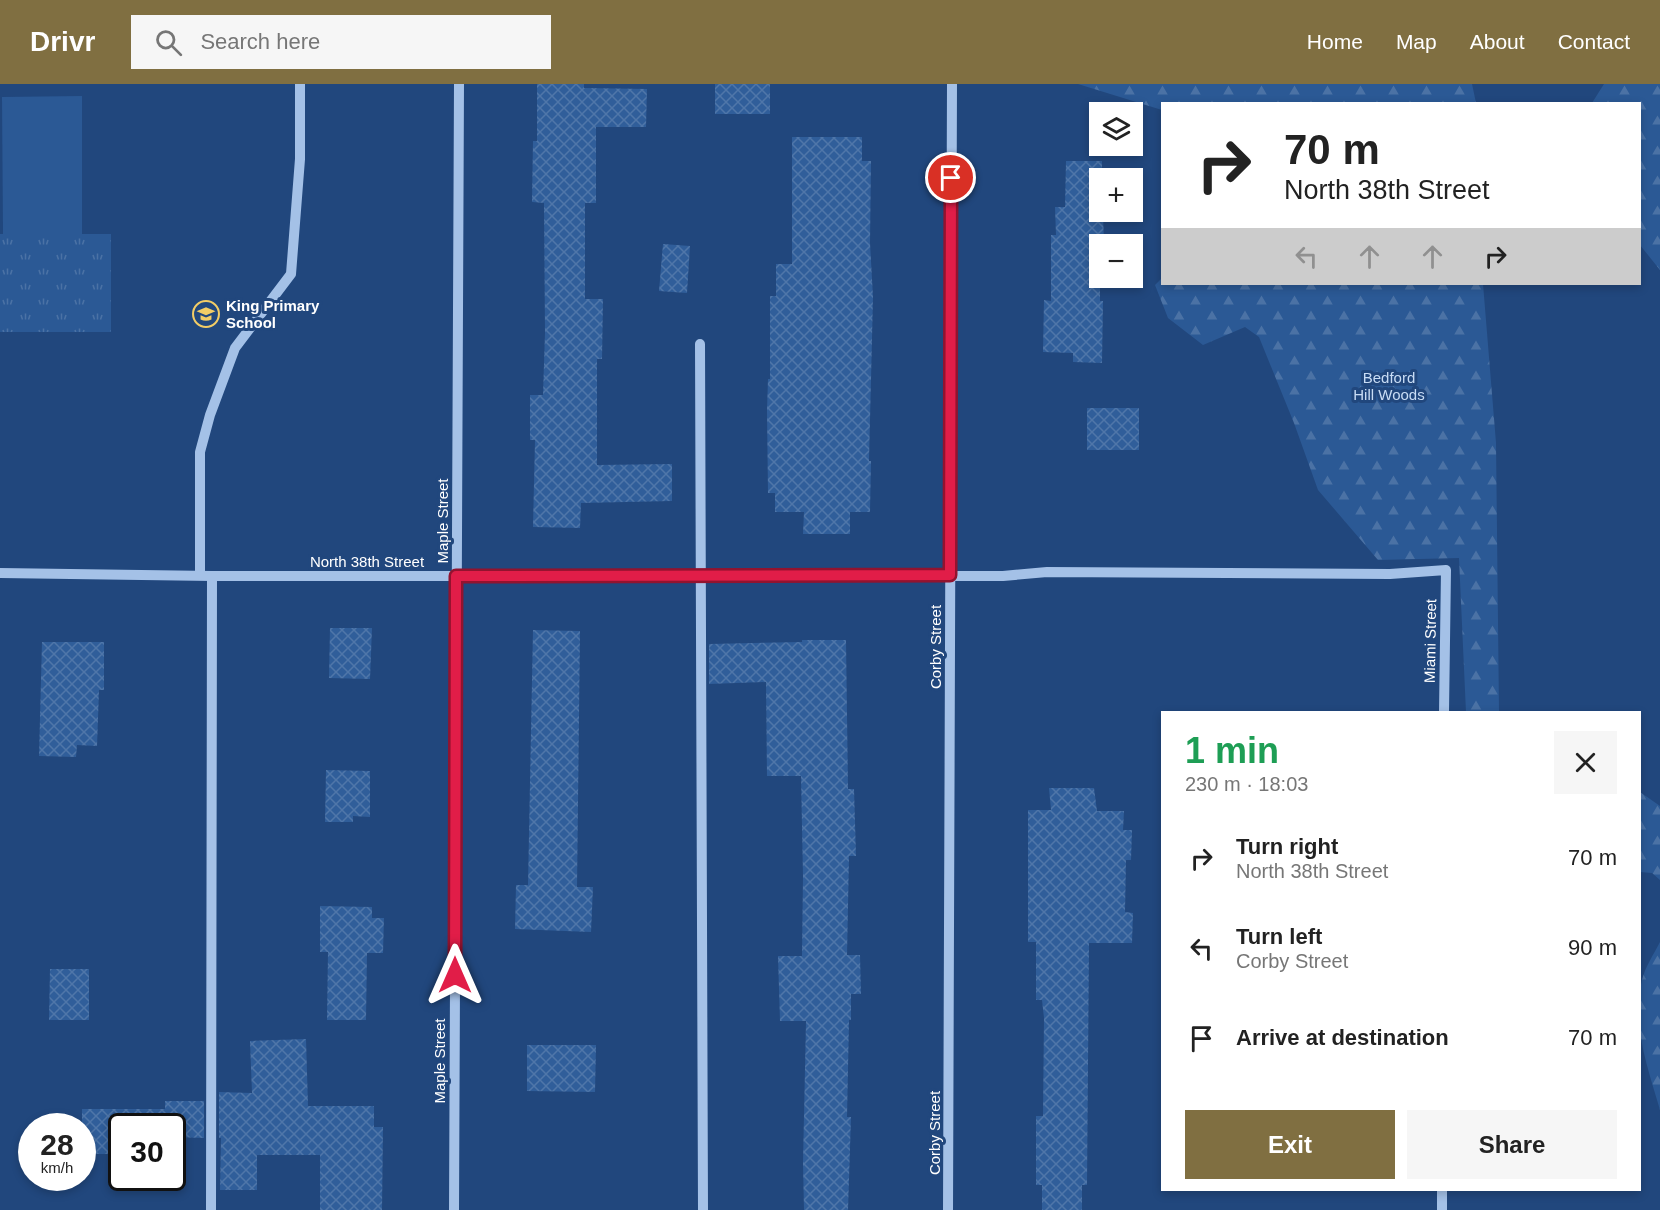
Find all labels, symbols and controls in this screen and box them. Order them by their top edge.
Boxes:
search box [131,15,551,69]
text: Drivr [30,26,95,57]
icon: search [152,26,185,59]
text: Search here [200,29,320,54]
text: Home [1307,30,1363,53]
text: Map [1396,30,1437,53]
text: About [1470,30,1525,53]
text: Contact [1558,30,1630,53]
map controls [1089,102,1143,288]
button: layers [1089,102,1143,156]
icon: right [1185,126,1263,204]
text: 70 m [1284,126,1380,173]
pin [925,152,976,203]
icon: arrive [934,161,967,194]
button: + [1089,168,1143,222]
text: North 38th Street [1284,175,1490,205]
button: − [1089,234,1143,288]
icon: left [1290,240,1323,273]
icon: ahead [1353,240,1386,273]
icon: ahead [1416,240,1449,273]
icon: right [1479,240,1512,273]
place label: King Primary School [226,297,320,331]
school or university icon: King Primary School [191,299,221,329]
park label: Bedford Hill Woods [1353,369,1425,403]
street label: Maple Street [434,478,451,564]
street label: North 38th Street [310,553,425,570]
street label: Miami Street [1421,598,1439,683]
street label: Corby Street [927,604,944,689]
text: 1 min [1185,730,1279,771]
button: close [1554,731,1617,794]
text: 230 m · 18:03 [1185,773,1308,795]
text: Turn right [1236,834,1338,859]
icon: right [1185,842,1218,875]
text: 70 m [1568,845,1617,870]
text: North 38th Street [1236,860,1388,882]
text: Turn left [1236,924,1322,949]
icon: left [1185,932,1218,965]
text: 90 m [1568,935,1617,960]
position arrow [423,943,487,1007]
text: Corby Street [1236,950,1348,972]
street label: Maple Street [431,1018,448,1104]
icon: arrive [1185,1022,1218,1055]
text: Arrive at destination [1236,1025,1449,1050]
text: 70 m [1568,1025,1617,1050]
street label: Corby Street [926,1090,943,1175]
button: Exit [1185,1110,1395,1179]
button: Share [1407,1110,1617,1179]
speed limit sign: 30 [108,1113,186,1191]
text: 28 [40,1128,74,1161]
text: km/h [41,1159,73,1176]

